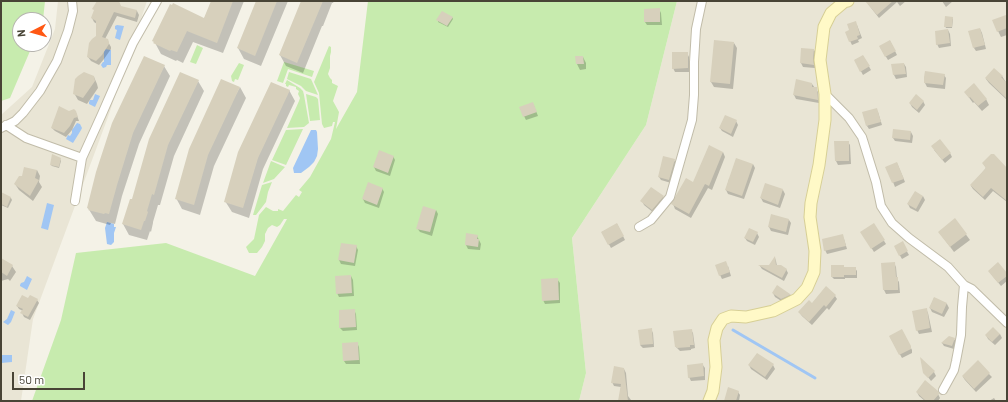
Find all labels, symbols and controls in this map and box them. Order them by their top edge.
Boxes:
north arrow [12,12,52,52]
text: N [14,29,27,38]
scale bar [14,364,87,390]
text: 50 m [19,372,44,386]

